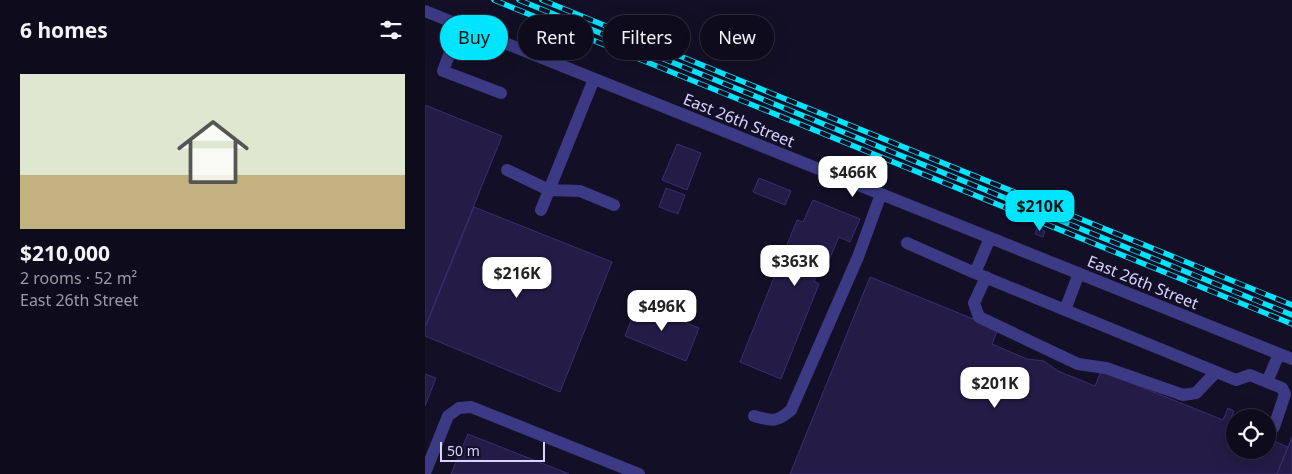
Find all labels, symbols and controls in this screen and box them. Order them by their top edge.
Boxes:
chip: Buy [440,15,508,60]
chip: Rent [518,15,593,60]
chip: Filters [603,15,690,60]
chip: New [700,15,774,60]
text: 6 homes [20,16,108,44]
icon: filters [377,16,405,44]
street label: East 26th Street [680,88,798,152]
icon: home [168,107,258,197]
pin: $466K [818,156,888,198]
text: $466K [829,161,877,183]
pin: $210K [1005,190,1075,232]
text: $210K [1016,195,1064,217]
text: $210,000 [20,239,110,267]
pin: $363K [760,244,830,287]
text: $363K [771,250,819,272]
street label: East 26th Street [1084,250,1202,314]
pin: $216K [482,256,552,299]
text: $216K [493,262,541,284]
text: 2 rooms · 52 m² [20,267,137,289]
text: East 26th Street [20,289,138,311]
pin: $496K [627,290,697,332]
text: $496K [638,295,686,317]
pin: $201K [960,366,1030,409]
text: $201K [971,372,1019,394]
map controls [1226,409,1276,459]
button: locate [1226,409,1276,459]
scale bar [440,439,545,462]
text: 50 m [447,441,480,460]

